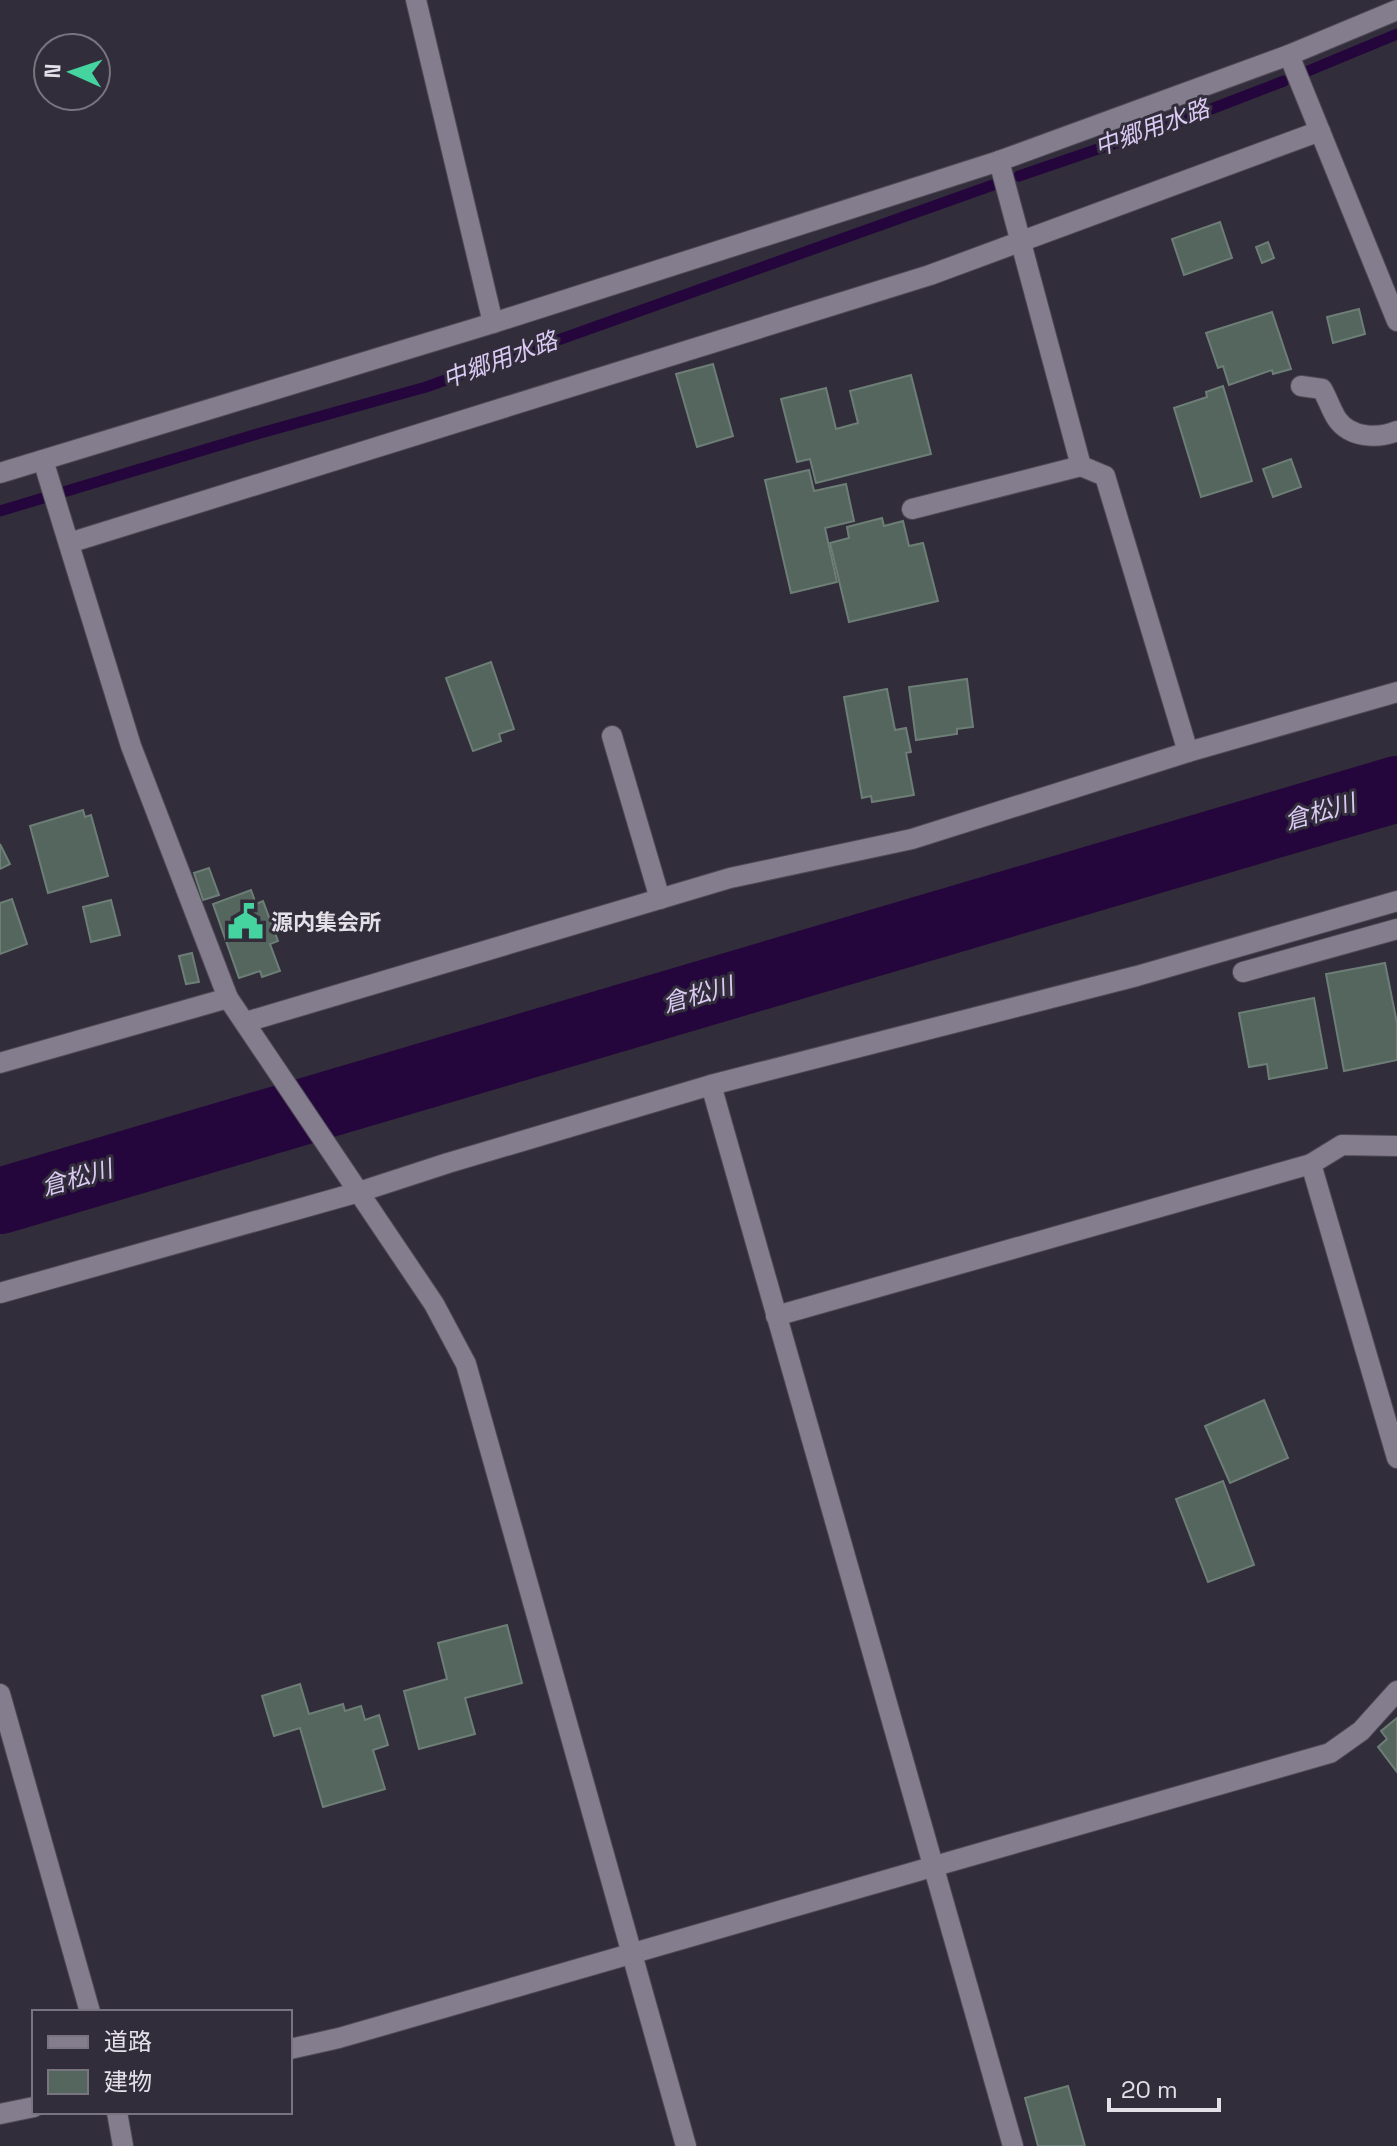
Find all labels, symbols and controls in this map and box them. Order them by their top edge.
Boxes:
north arrow [32,32,112,112]
text: N [38,63,66,79]
water label: 中郷用水路 [1090,92,1215,163]
water label: 中郷用水路 [438,324,563,395]
water label: 倉松川 [1281,786,1362,836]
public building icon: 源内集会所 [226,903,264,941]
place label: 源内集会所 [271,908,381,936]
water label: 倉松川 [659,969,740,1019]
water label: 倉松川 [38,1152,119,1202]
legend [32,2010,292,2114]
text: 道路 [104,2026,152,2057]
scale bar [1109,2062,1219,2112]
text: 建物 [104,2066,152,2097]
text: 20 m [1121,2074,1178,2105]

